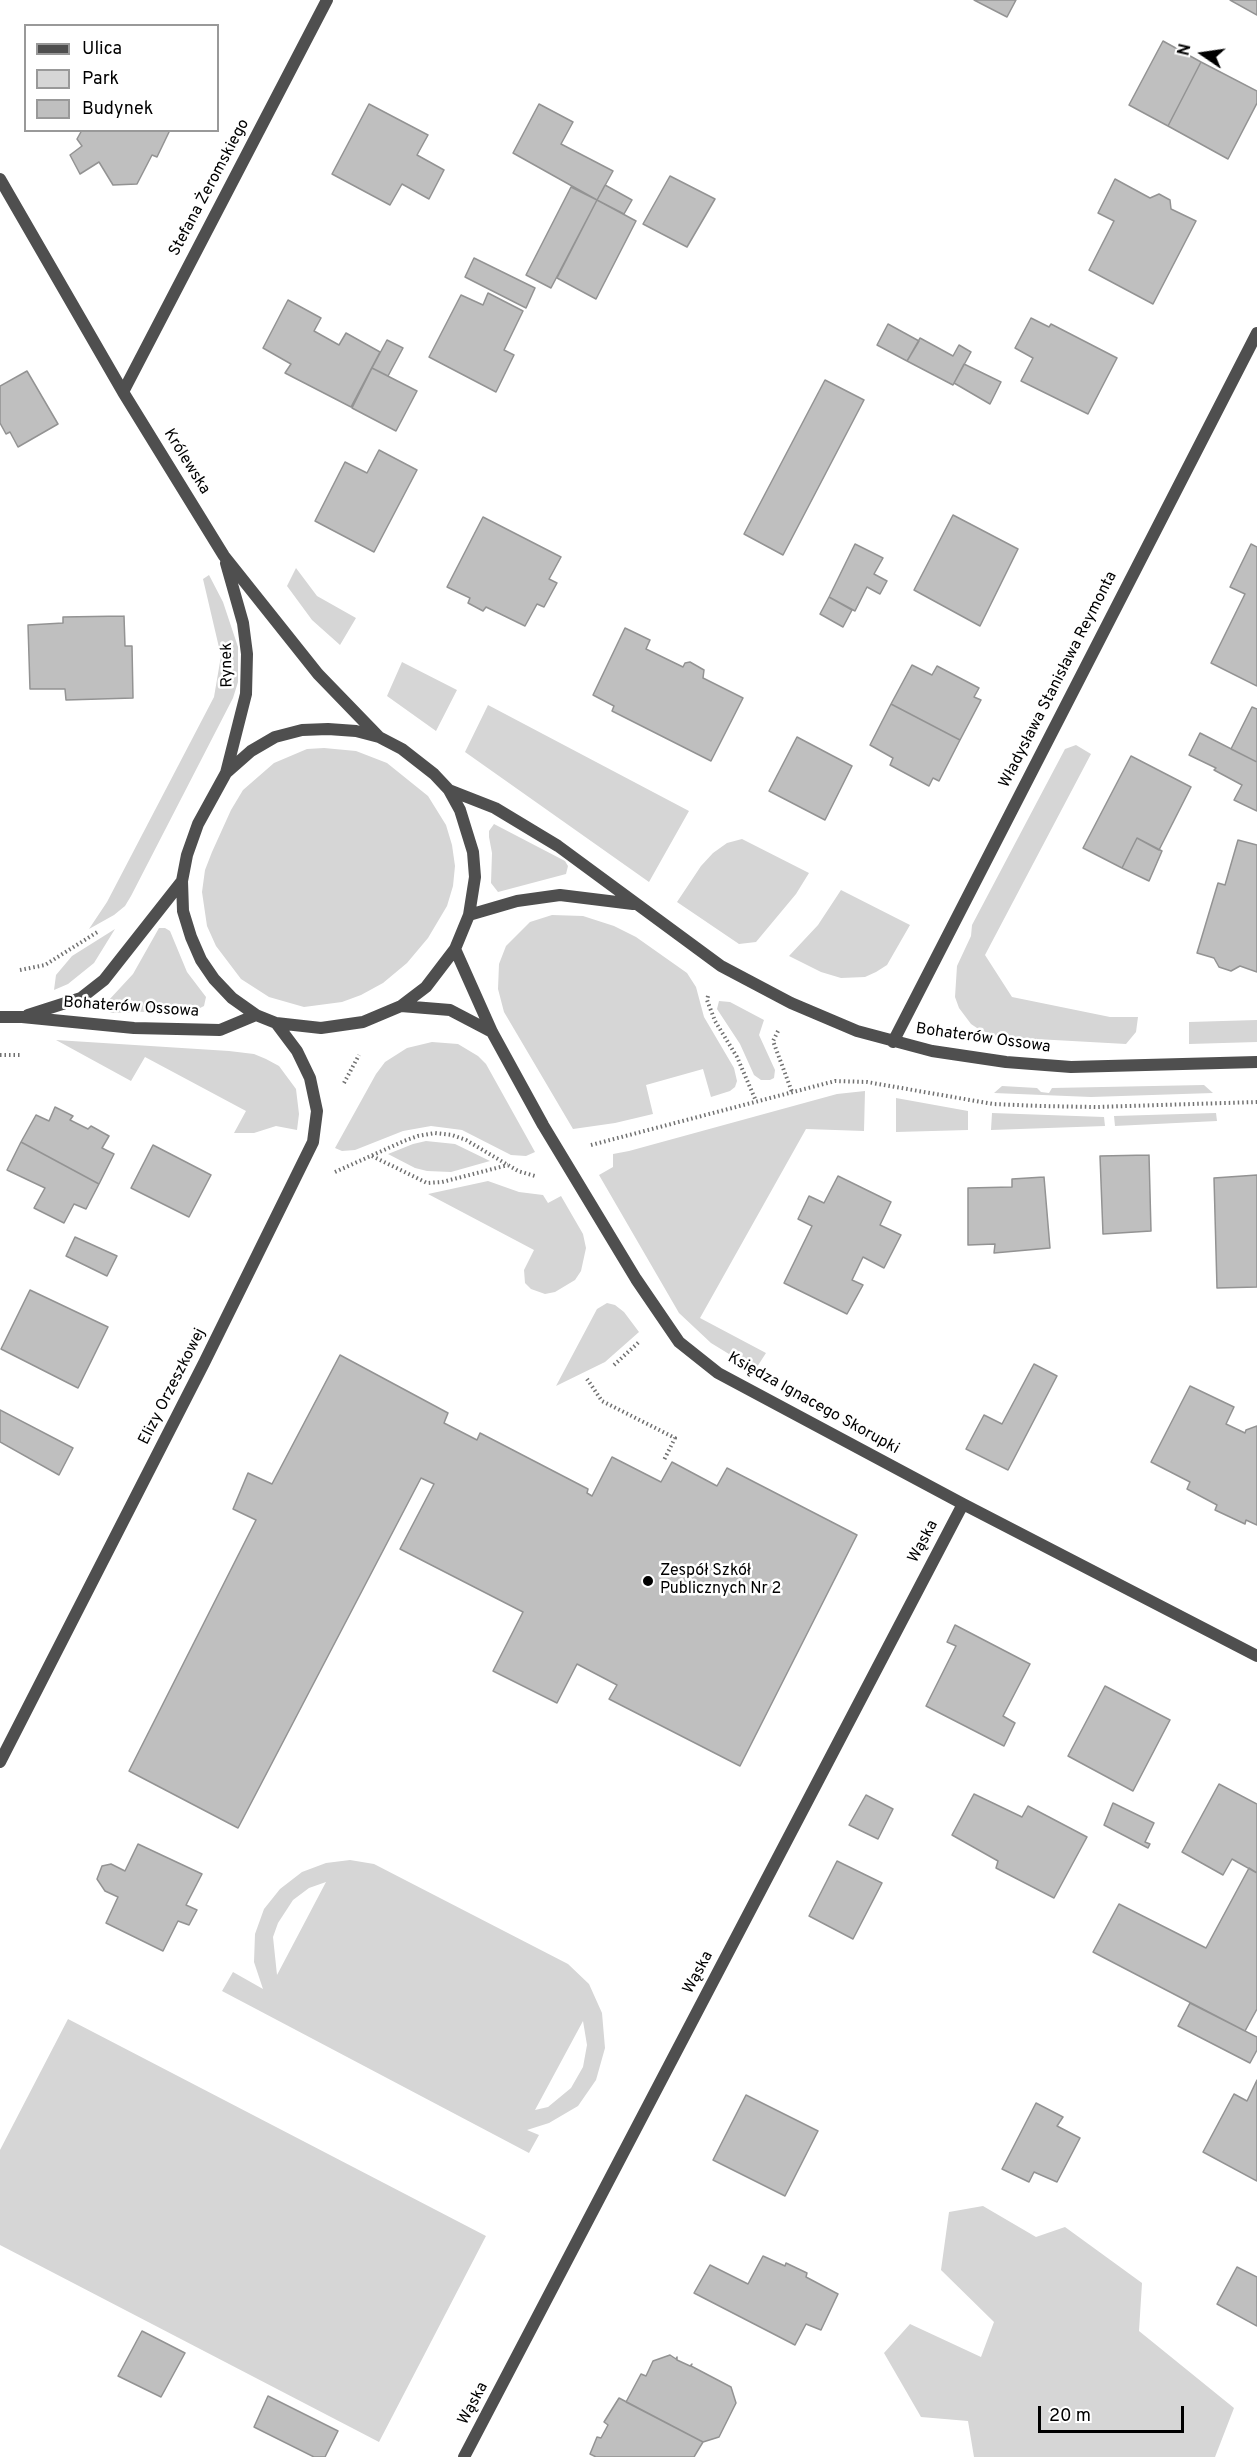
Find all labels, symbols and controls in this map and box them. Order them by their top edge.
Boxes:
legend [24,24,219,132]
north arrow [1173,24,1233,84]
text: Ulica [82,38,122,61]
text: N [1174,42,1196,58]
text: Park [82,68,119,91]
text: Budynek [82,98,153,121]
street label: Stefana Żeromskiego [166,116,254,260]
street label: Królewska [158,426,214,498]
street label: Władysława Stanisława Reymonta [996,569,1122,791]
street label: Rynek [218,642,238,688]
street label: Bohaterów Ossowa [62,994,200,1022]
street label: Bohaterów Ossowa [914,1020,1052,1058]
street label: Elizy Orzeszkowej [135,1325,211,1449]
street label: Księdza Ignacego Skorupki [724,1349,902,1459]
street label: Wąska [905,1517,943,1567]
place label: Zespół Szkół Publicznych Nr 2 [660,1562,781,1600]
marker: Zespół Szkół Publicznych Nr 2 [641,1574,655,1588]
street label: Wąska [680,1948,718,1998]
street label: Wąska [455,2379,493,2429]
scale bar [1041,2394,1186,2432]
text: 20 m [1049,2405,1091,2428]

